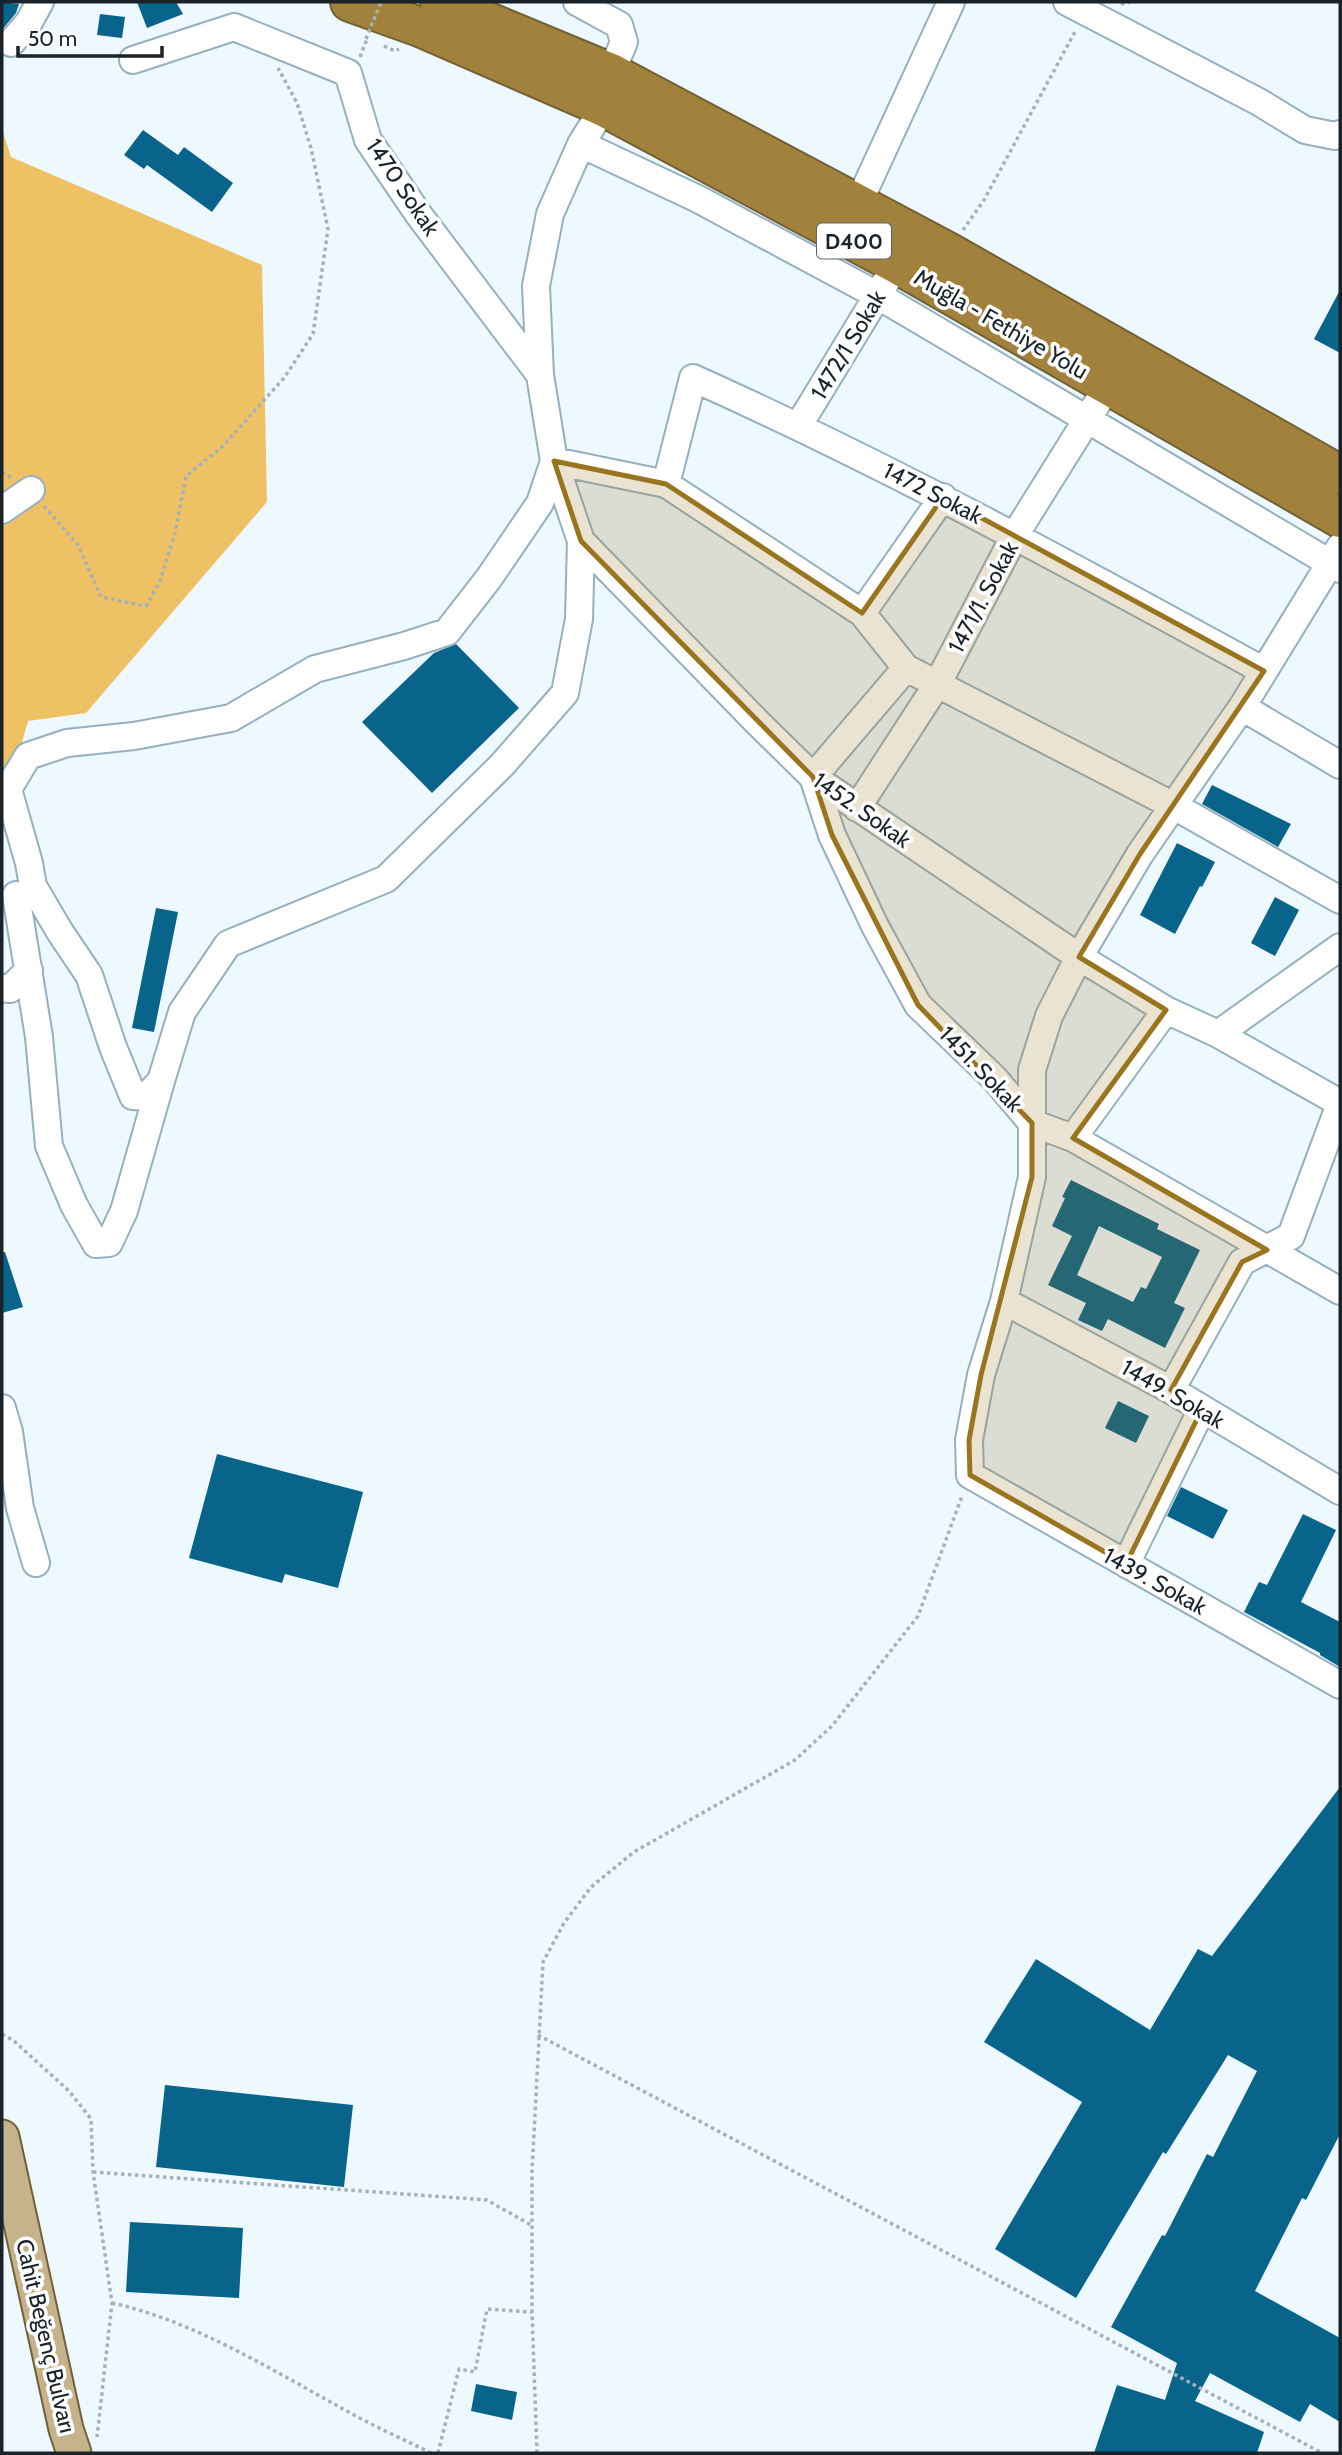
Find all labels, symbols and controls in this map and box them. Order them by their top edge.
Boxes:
scale bar [18,14,161,58]
text: 50 m [28,26,77,51]
street label: 1470 Sokak [360,133,446,241]
road number: D400 [817,224,891,258]
street label: Muğla - Fethiye Yolu [909,263,1093,385]
street label: 1472/1 Sokak [805,285,892,405]
street label: 1472 Sokak [879,456,988,530]
street label: 1471/1. Sokak [942,536,1024,658]
street label: 1452. Sokak [808,766,917,854]
street label: 1451. Sokak [933,1020,1029,1118]
street label: 1449. Sokak [1117,1353,1230,1435]
street label: 1439. Sokak [1099,1541,1212,1621]
street label: Cahit Beğenç Bulvarı [10,2236,82,2436]

